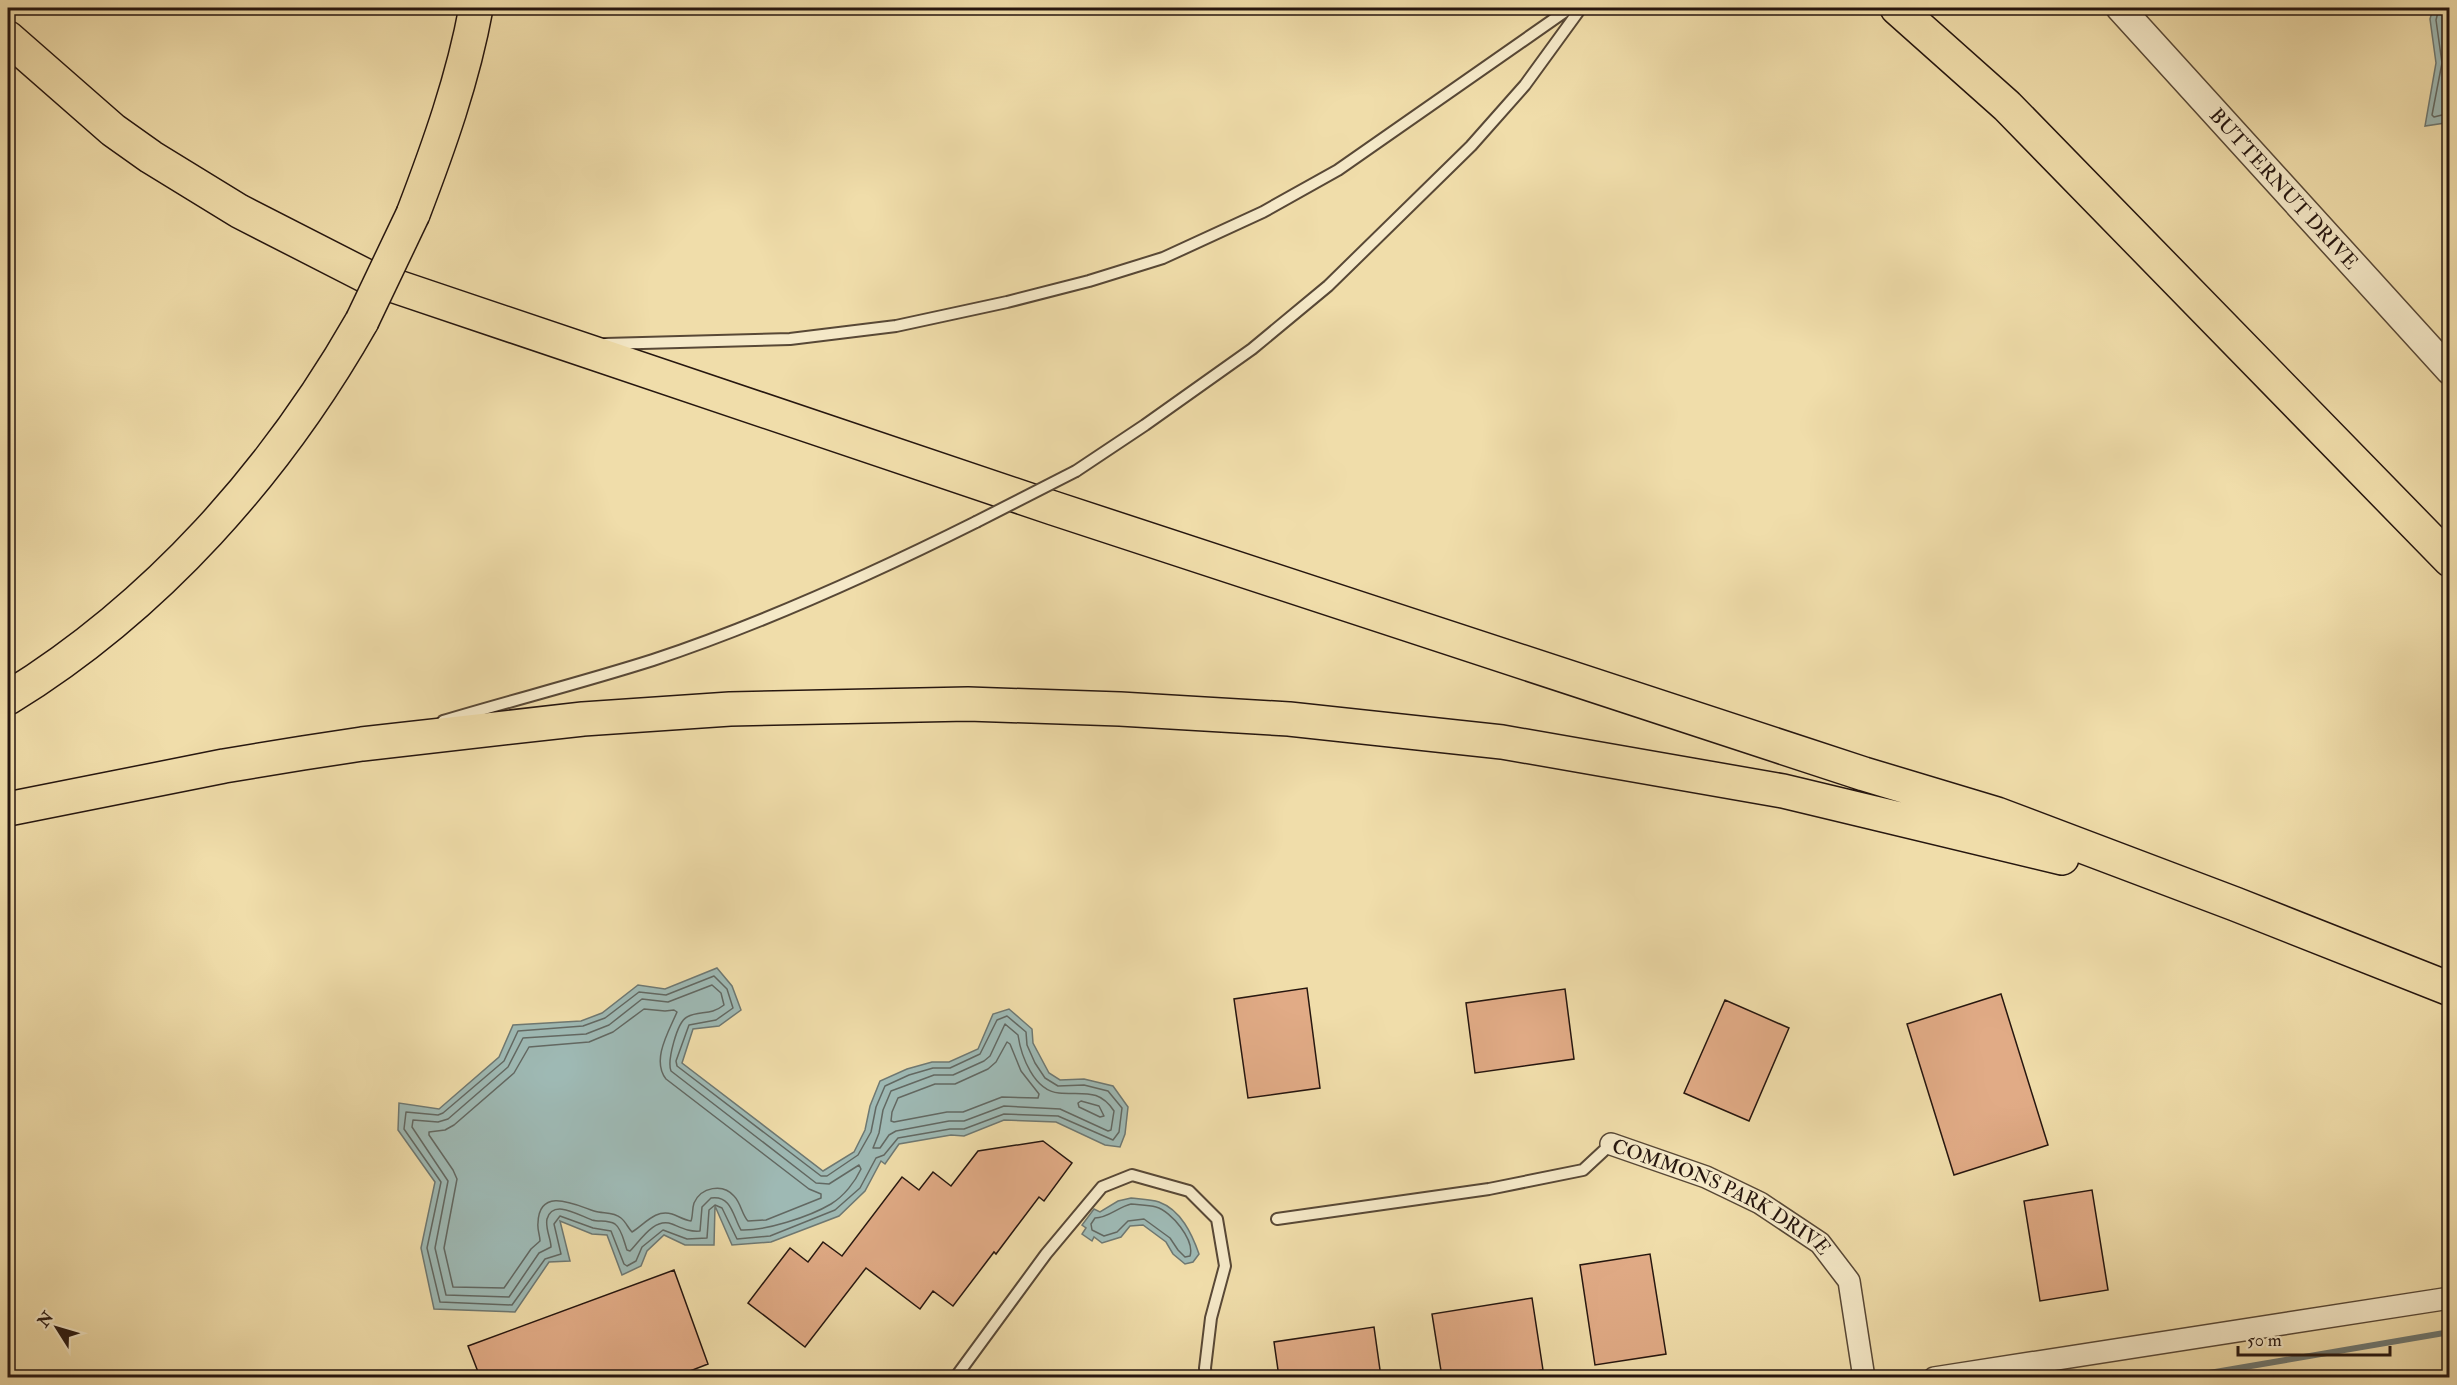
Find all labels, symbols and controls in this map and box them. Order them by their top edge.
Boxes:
street label: BUTTERNUT DRIVE [2204,103,2363,275]
street label: COMMONS PARK DRIVE [1609,1133,1836,1260]
north arrow [27,1298,87,1358]
text: N [33,1307,59,1332]
scale bar [2238,1319,2390,1357]
text: 50 m [2247,1329,2282,1352]

